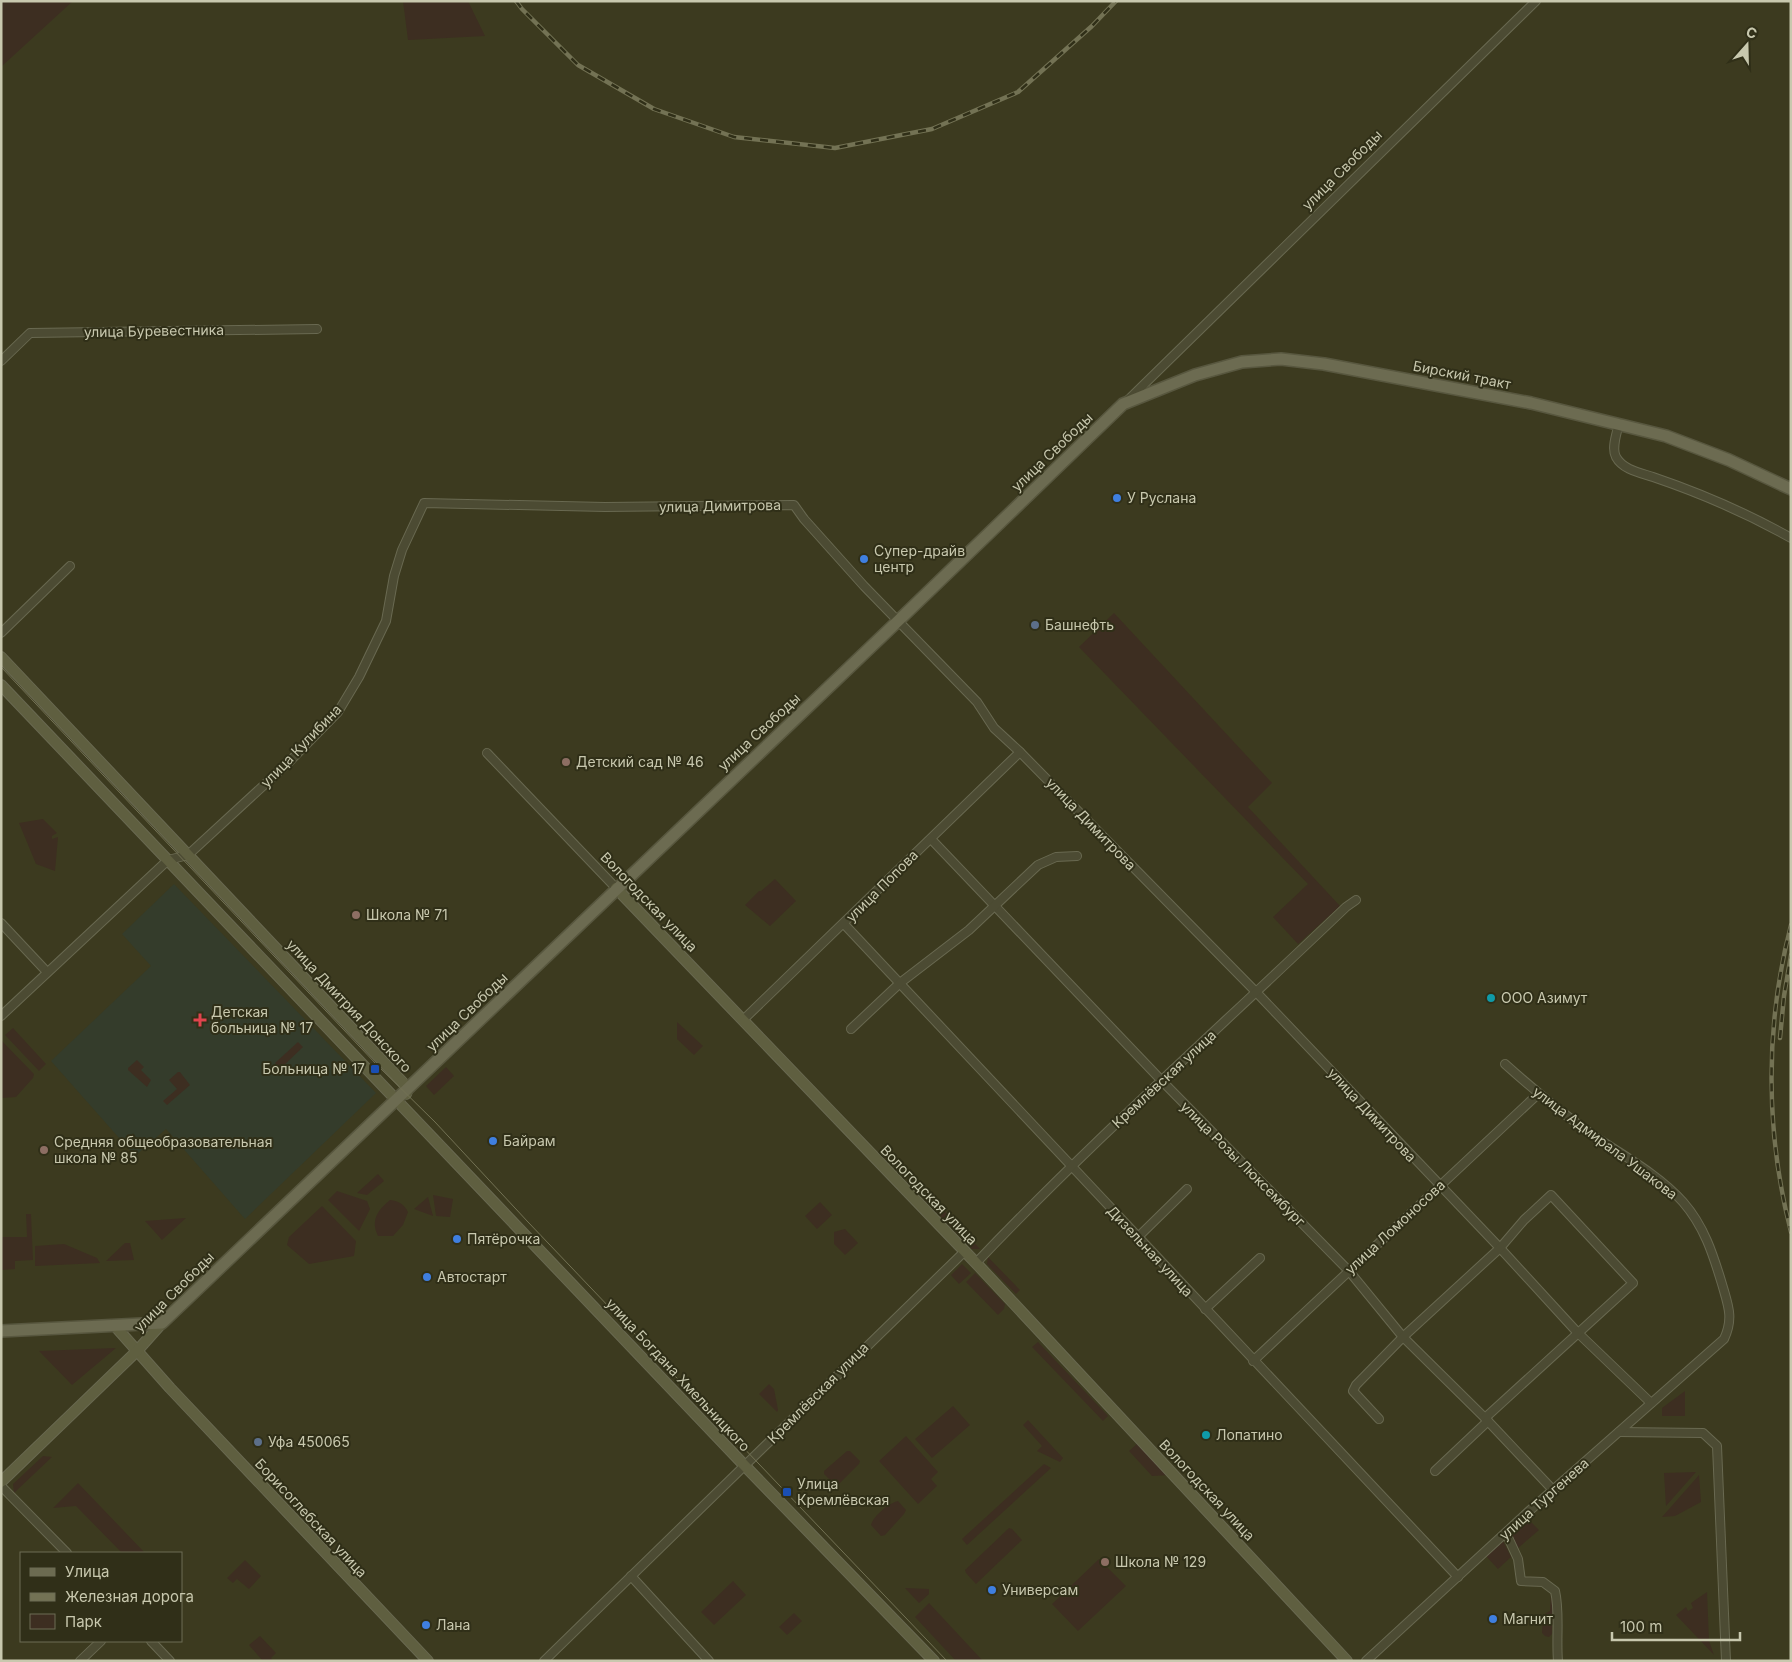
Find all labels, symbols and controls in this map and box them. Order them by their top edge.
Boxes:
north arrow [1722,20,1772,70]
text: С [1744,23,1759,42]
street label: улица Свободы [1298,126,1385,213]
street label: улица Буревестника [84,321,224,340]
street label: Бирский тракт [1412,357,1513,392]
street label: улица Свободы [1008,409,1096,495]
place label: У Руслана [1127,489,1196,506]
marker: У Руслана [1111,492,1123,504]
street label: улица Димитрова [659,496,781,515]
place label: Супер-драйв центр [874,542,965,575]
marker: Супер-драйв центр [858,553,870,565]
place label: Башнефть [1045,616,1114,633]
marker: Башнефть [1029,619,1041,631]
street label: улица Свободы [714,689,803,774]
street label: улица Кулибина [257,701,345,791]
place label: Детский сад № 46 [576,753,704,770]
marker: Детский сад № 46 [560,756,572,768]
street label: улица Димитрова [1043,774,1140,873]
street label: улица Попова [842,846,921,925]
street label: Вологодская улица [597,848,701,955]
place label: Школа № 71 [366,906,448,923]
marker: Школа № 71 [350,909,362,921]
street label: улица Дмитрия Донского [283,936,415,1076]
street label: улица Свободы [423,969,511,1055]
place label: ООО Азимут [1501,989,1588,1006]
marker: ООО Азимут [1485,992,1497,1004]
place label: Детская больница № 17 [211,1003,313,1036]
marker: Детская больница № 17 [193,1013,207,1027]
street label: Кремлёвская улица [1108,1026,1219,1131]
place label: Больница № 17 [262,1060,365,1077]
marker: Больница № 17 [369,1063,381,1075]
street label: улица Димитрова [1325,1064,1420,1165]
street label: улица Адмирала Ушакова [1530,1083,1681,1203]
street label: улица Розы Люксембург [1177,1098,1309,1230]
place label: Байрам [503,1132,556,1149]
place label: Средняя общеобразовательная школа № 85 [54,1133,272,1166]
marker: Байрам [487,1135,499,1147]
street label: Вологодская улица [877,1141,981,1248]
marker: Средняя общеобразовательная школа № 85 [38,1144,50,1156]
street label: улица Ломоносова [1341,1176,1448,1277]
street label: Дизельная улица [1104,1202,1197,1300]
place label: Пятёрочка [467,1230,540,1247]
marker: Пятёрочка [451,1233,463,1245]
street label: улица Свободы [130,1248,217,1335]
place label: Автостарт [437,1268,507,1285]
marker: Автостарт [421,1271,433,1283]
street label: улица Богдана Хмельницкого [603,1295,754,1455]
street label: Кремлёвская улица [764,1339,872,1447]
place label: Лопатино [1216,1426,1283,1443]
marker: Лопатино [1200,1429,1212,1441]
place label: Уфа 450065 [268,1433,350,1450]
marker: Уфа 450065 [252,1436,264,1448]
street label: Вологодская улица [1156,1436,1259,1544]
street label: улица Тургенева [1495,1454,1592,1543]
street label: Борисоглебская улица [252,1455,371,1581]
place label: Улица Кремлёвская [797,1475,889,1508]
marker: Улица Кремлёвская [781,1486,793,1498]
legend [20,1552,182,1642]
place label: Школа № 129 [1115,1553,1206,1570]
marker: Школа № 129 [1099,1556,1111,1568]
text: Улица [65,1562,109,1581]
place label: Универсам [1002,1581,1078,1598]
marker: Универсам [986,1584,998,1596]
text: Железная дорога [65,1587,194,1606]
place label: Магнит [1503,1610,1553,1627]
scale bar [1612,1610,1740,1642]
text: Парк [65,1612,102,1631]
marker: Магнит [1487,1613,1499,1625]
place label: Лана [436,1616,470,1633]
text: 100 m [1620,1617,1662,1636]
marker: Лана [420,1619,432,1631]

